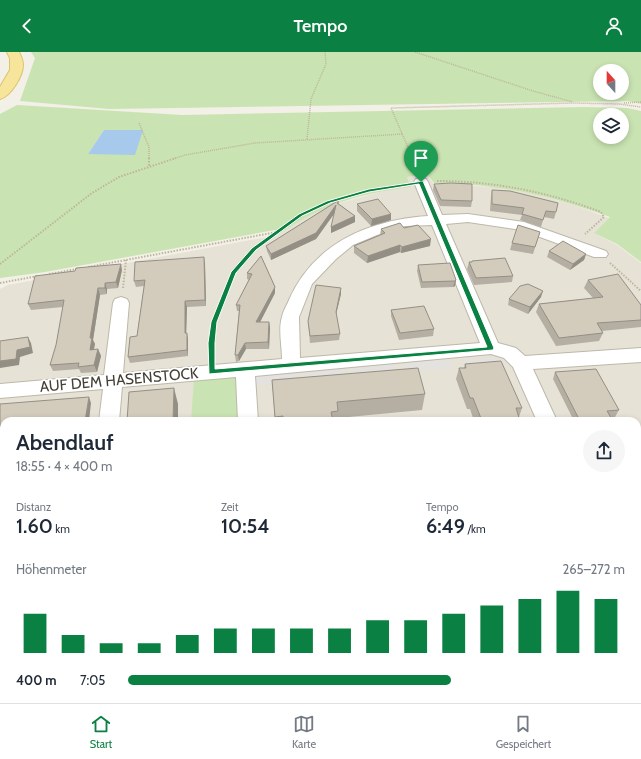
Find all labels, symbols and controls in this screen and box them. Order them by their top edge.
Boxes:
icon: back [16,15,38,37]
text: Tempo [294,15,347,37]
icon: person [603,15,625,37]
north arrow [593,64,629,100]
map controls [593,64,629,144]
button: layers [593,108,629,144]
pin [404,141,438,182]
icon: arrive [410,147,432,169]
street label: AUF DEM HASENSTOCK [39,364,199,396]
text: Abendlauf [16,429,114,456]
button: share [583,430,625,472]
text: 18:55 · 4 × 400 m [16,458,112,474]
text: Distanz [16,500,51,514]
text: Zeit [221,500,238,514]
text: Tempo [426,500,458,514]
text: 1.60 [16,514,53,538]
text: 10:54 [221,514,269,538]
text: 6:49 [426,514,465,538]
text: km [53,522,70,536]
text: /km [465,522,486,536]
text: Höhenmeter [16,561,86,577]
text: 265–272 m [562,561,625,577]
text: 400 m [16,672,57,688]
text: 7:05 [80,672,105,688]
tab: Start [90,713,112,751]
tab: Karte [292,713,316,751]
tab: Gespeichert [496,713,551,751]

